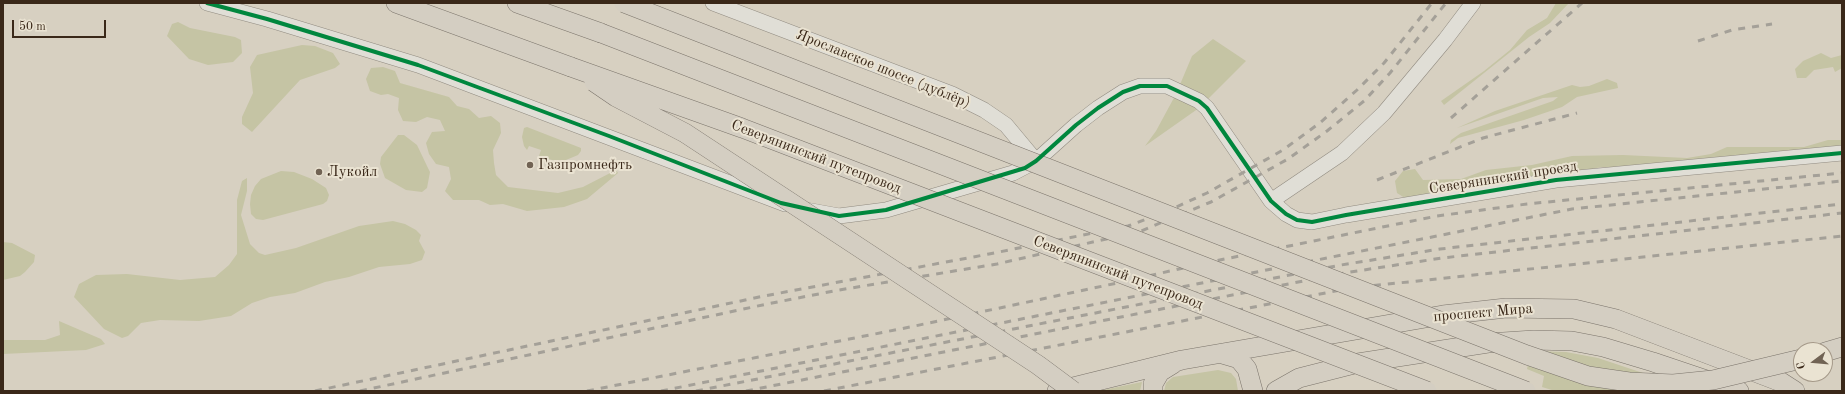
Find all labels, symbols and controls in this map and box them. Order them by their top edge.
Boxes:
scale bar [14,12,108,38]
text: 50 m [19,21,46,33]
street label: Ярославское шоссе (дублёр) [793,26,973,112]
street label: Северянинский путепровод [728,116,904,198]
place label: Газпромнефть [538,156,632,174]
street label: Северянинский проезд [1428,157,1578,199]
marker: Газпромнефть [525,160,535,170]
place label: Лукойл [327,163,377,181]
marker: Лукойл [314,167,324,177]
street label: Северянинский путепровод [1030,232,1206,314]
street label: проспект Мира [1433,300,1533,326]
north arrow [1793,342,1833,382]
text: С [1796,360,1808,370]

